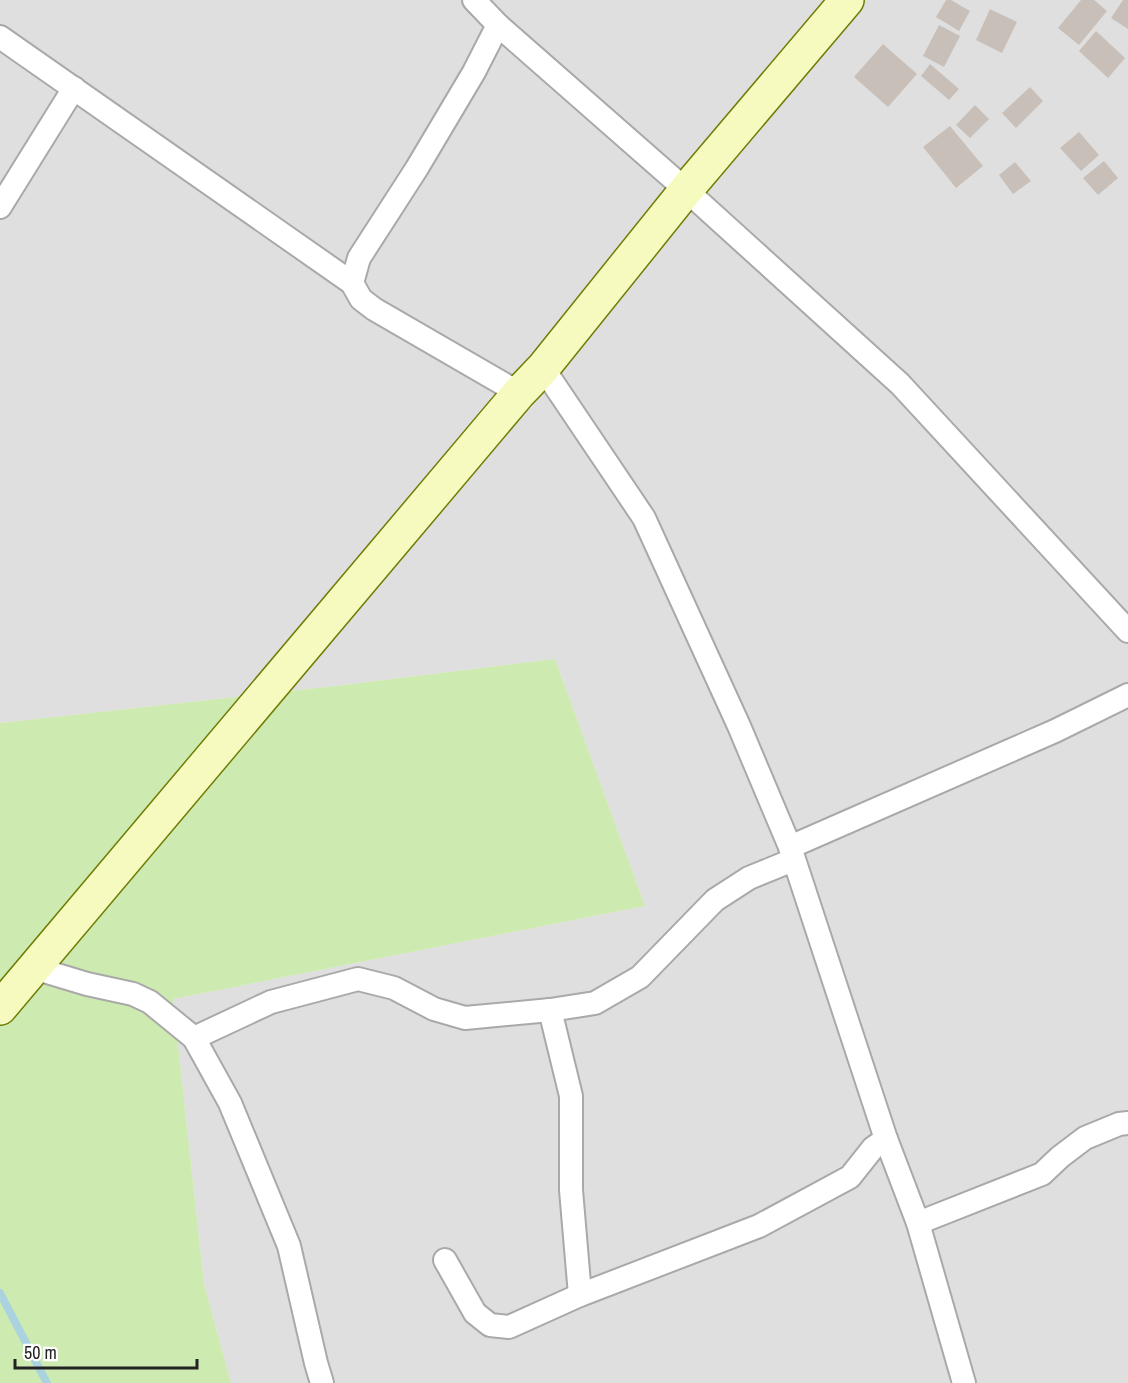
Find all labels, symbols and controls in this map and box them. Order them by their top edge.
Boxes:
scale bar [15,1332,196,1370]
text: 50 m [24,1340,57,1365]

